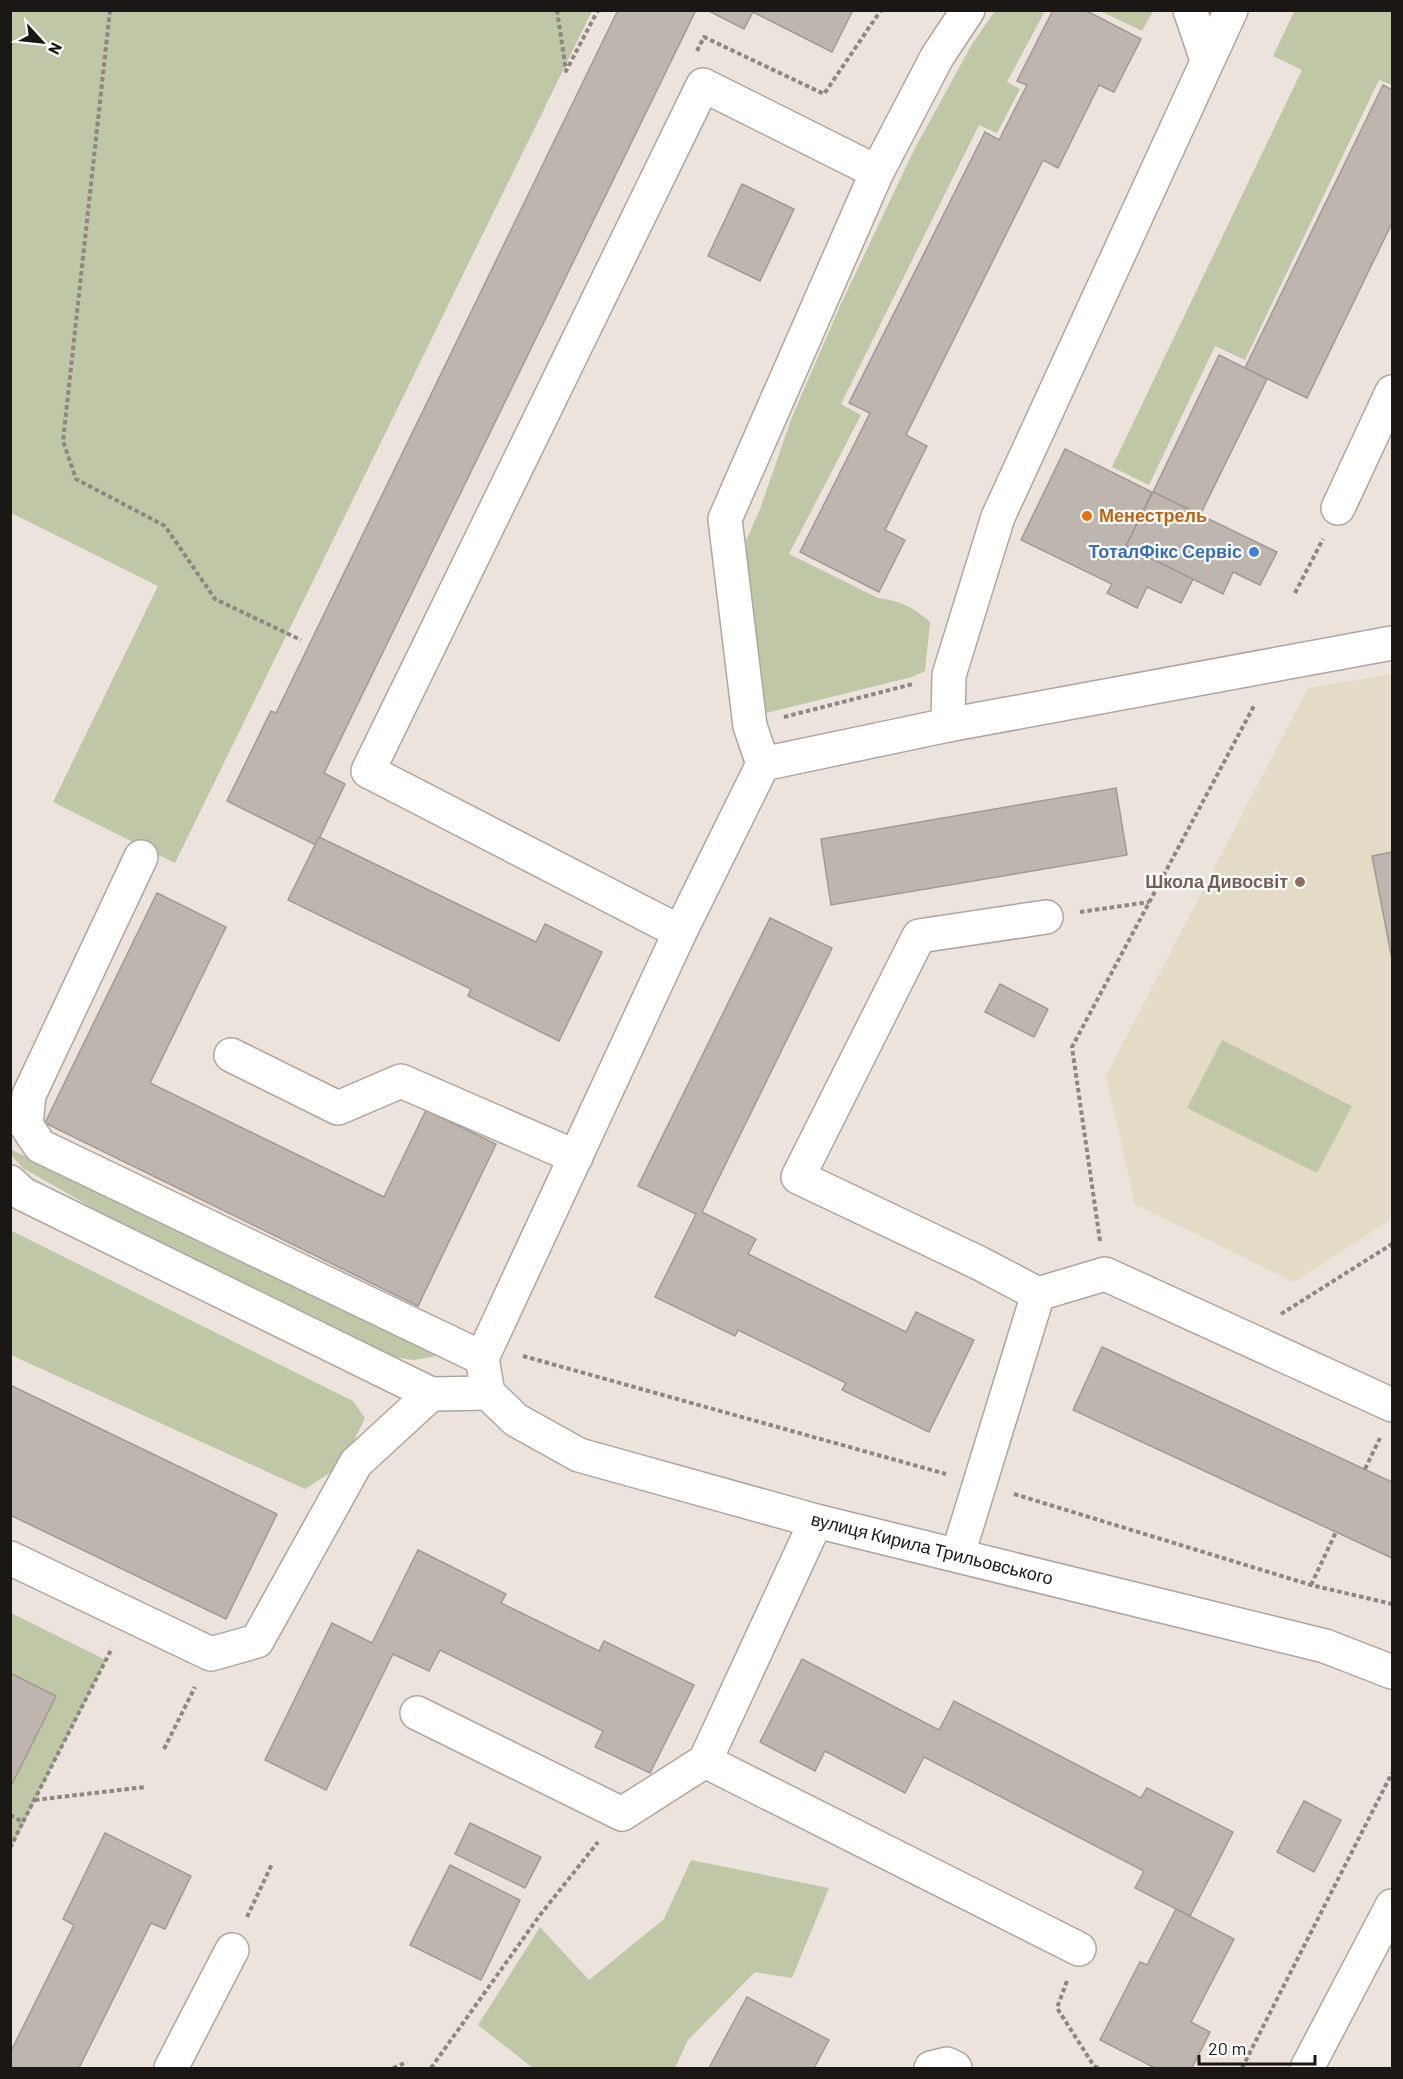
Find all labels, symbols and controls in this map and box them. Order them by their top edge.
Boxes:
north arrow [12,12,72,72]
text: N [45,40,67,58]
place label: Менестрель [1099,504,1207,526]
marker: Менестрель [1080,509,1094,523]
place label: ТоталФікс Сервіс [1089,540,1242,562]
marker: ТоталФікс Сервіс [1247,545,1261,559]
place label: Школа Дивосвіт [1145,870,1288,892]
marker: Школа Дивосвіт [1293,875,1307,889]
street label: вулиця Кирила Трильовського [809,1507,1056,1589]
scale bar [1199,2028,1314,2066]
text: 20 m [1208,2037,1246,2059]

